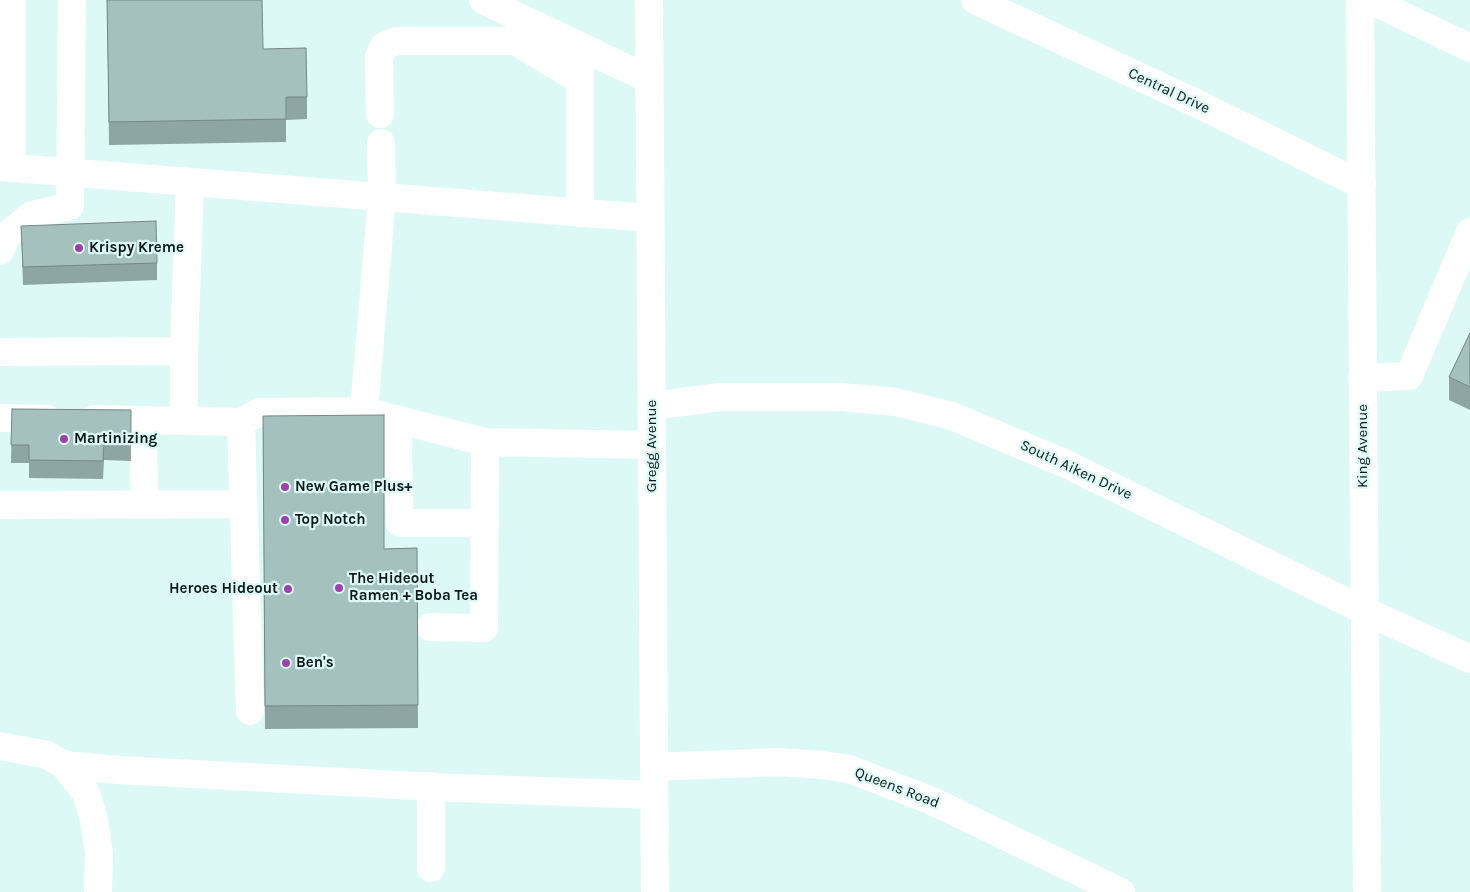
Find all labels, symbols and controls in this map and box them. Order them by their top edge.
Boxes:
street label: Central Drive [1125,64,1213,118]
place label: Krispy Kreme [89,239,184,257]
marker: Krispy Kreme [73,242,85,254]
street label: Gregg Avenue [643,400,661,492]
street label: King Avenue [1354,404,1372,488]
place label: Martinizing [74,430,157,448]
marker: Martinizing [58,433,70,445]
street label: South Aiken Drive [1017,436,1135,504]
place label: New Game Plus+ [295,478,412,496]
marker: New Game Plus+ [279,481,291,493]
place label: Top Notch [295,511,365,529]
marker: Top Notch [279,514,291,526]
place label: The Hideout Ramen + Boba Tea [349,570,478,605]
place label: Heroes Hideout [169,580,278,598]
marker: The Hideout Ramen + Boba Tea [333,582,345,594]
marker: Heroes Hideout [282,583,294,595]
place label: Ben's [296,654,334,672]
marker: Ben's [280,657,292,669]
street label: Queens Road [852,764,942,812]

